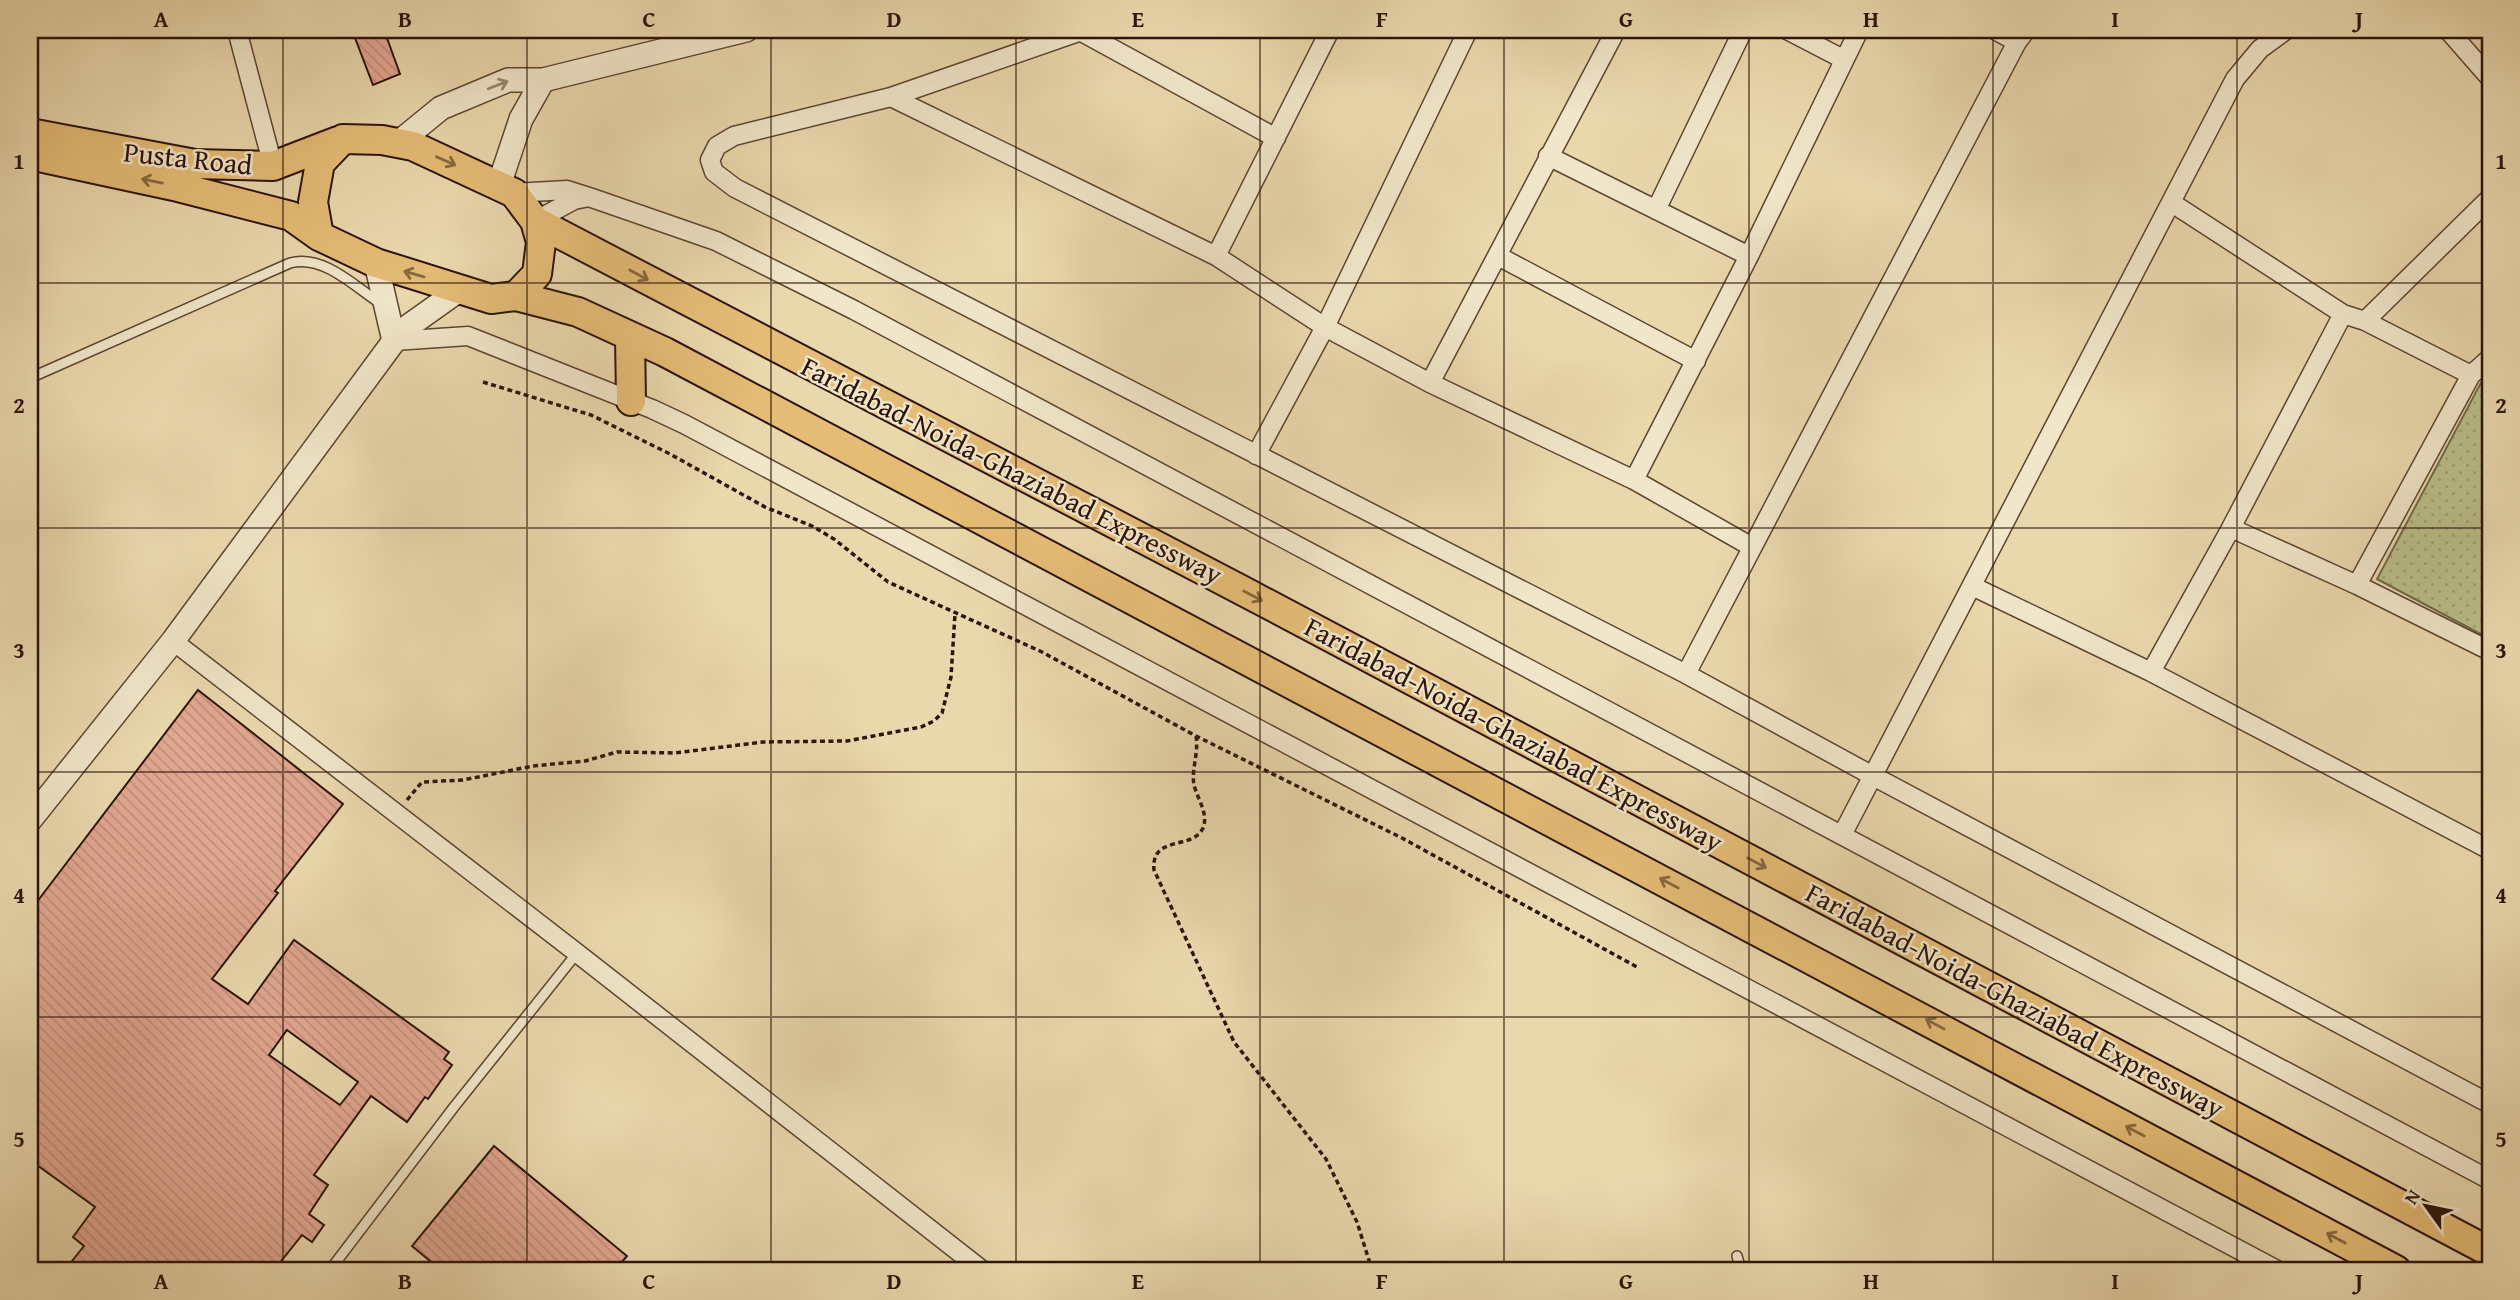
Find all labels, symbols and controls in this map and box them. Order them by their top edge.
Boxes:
text: A [154,2,169,35]
text: B [398,2,412,35]
text: C [642,2,656,35]
text: D [887,2,902,35]
text: E [1132,2,1144,35]
text: F [1376,2,1388,35]
text: G [1619,2,1633,35]
text: H [1863,2,1879,35]
text: I [2111,2,2119,35]
text: J [2351,2,2363,35]
one-way arrow [487,77,508,90]
street label: Pusta Road [122,130,254,185]
text: 1 [13,144,25,177]
text: 1 [2495,144,2507,177]
one-way arrow [435,155,456,168]
one-way arrow [141,174,164,187]
one-way arrow [403,266,425,279]
one-way arrow [629,268,649,282]
street label: Faridabad-Noida-Ghaziabad Expressway [794,345,1230,594]
text: 2 [13,388,25,421]
text: 2 [2495,388,2507,421]
one-way arrow [1242,590,1263,603]
street label: Faridabad-Noida-Ghaziabad Expressway [1298,606,1731,862]
text: 3 [13,633,25,666]
text: 3 [2495,633,2507,666]
one-way arrow [1746,857,1767,871]
street label: Faridabad-Noida-Ghaziabad Expressway [1799,872,2232,1128]
one-way arrow [1659,876,1680,889]
text: 4 [13,878,25,911]
text: 4 [2495,878,2507,911]
one-way arrow [1925,1017,1945,1031]
text: 5 [13,1122,25,1155]
text: 5 [2495,1122,2507,1155]
one-way arrow [2126,1124,2146,1138]
north arrow [2390,1170,2460,1240]
text: N [2397,1184,2427,1210]
one-way arrow [2326,1231,2347,1244]
text: A [154,1264,169,1297]
text: B [398,1264,412,1297]
text: C [642,1264,656,1297]
text: D [887,1264,902,1297]
text: E [1132,1264,1144,1297]
text: F [1376,1264,1388,1297]
text: G [1619,1264,1633,1297]
text: H [1863,1264,1879,1297]
text: I [2111,1264,2119,1297]
text: J [2351,1264,2363,1297]

